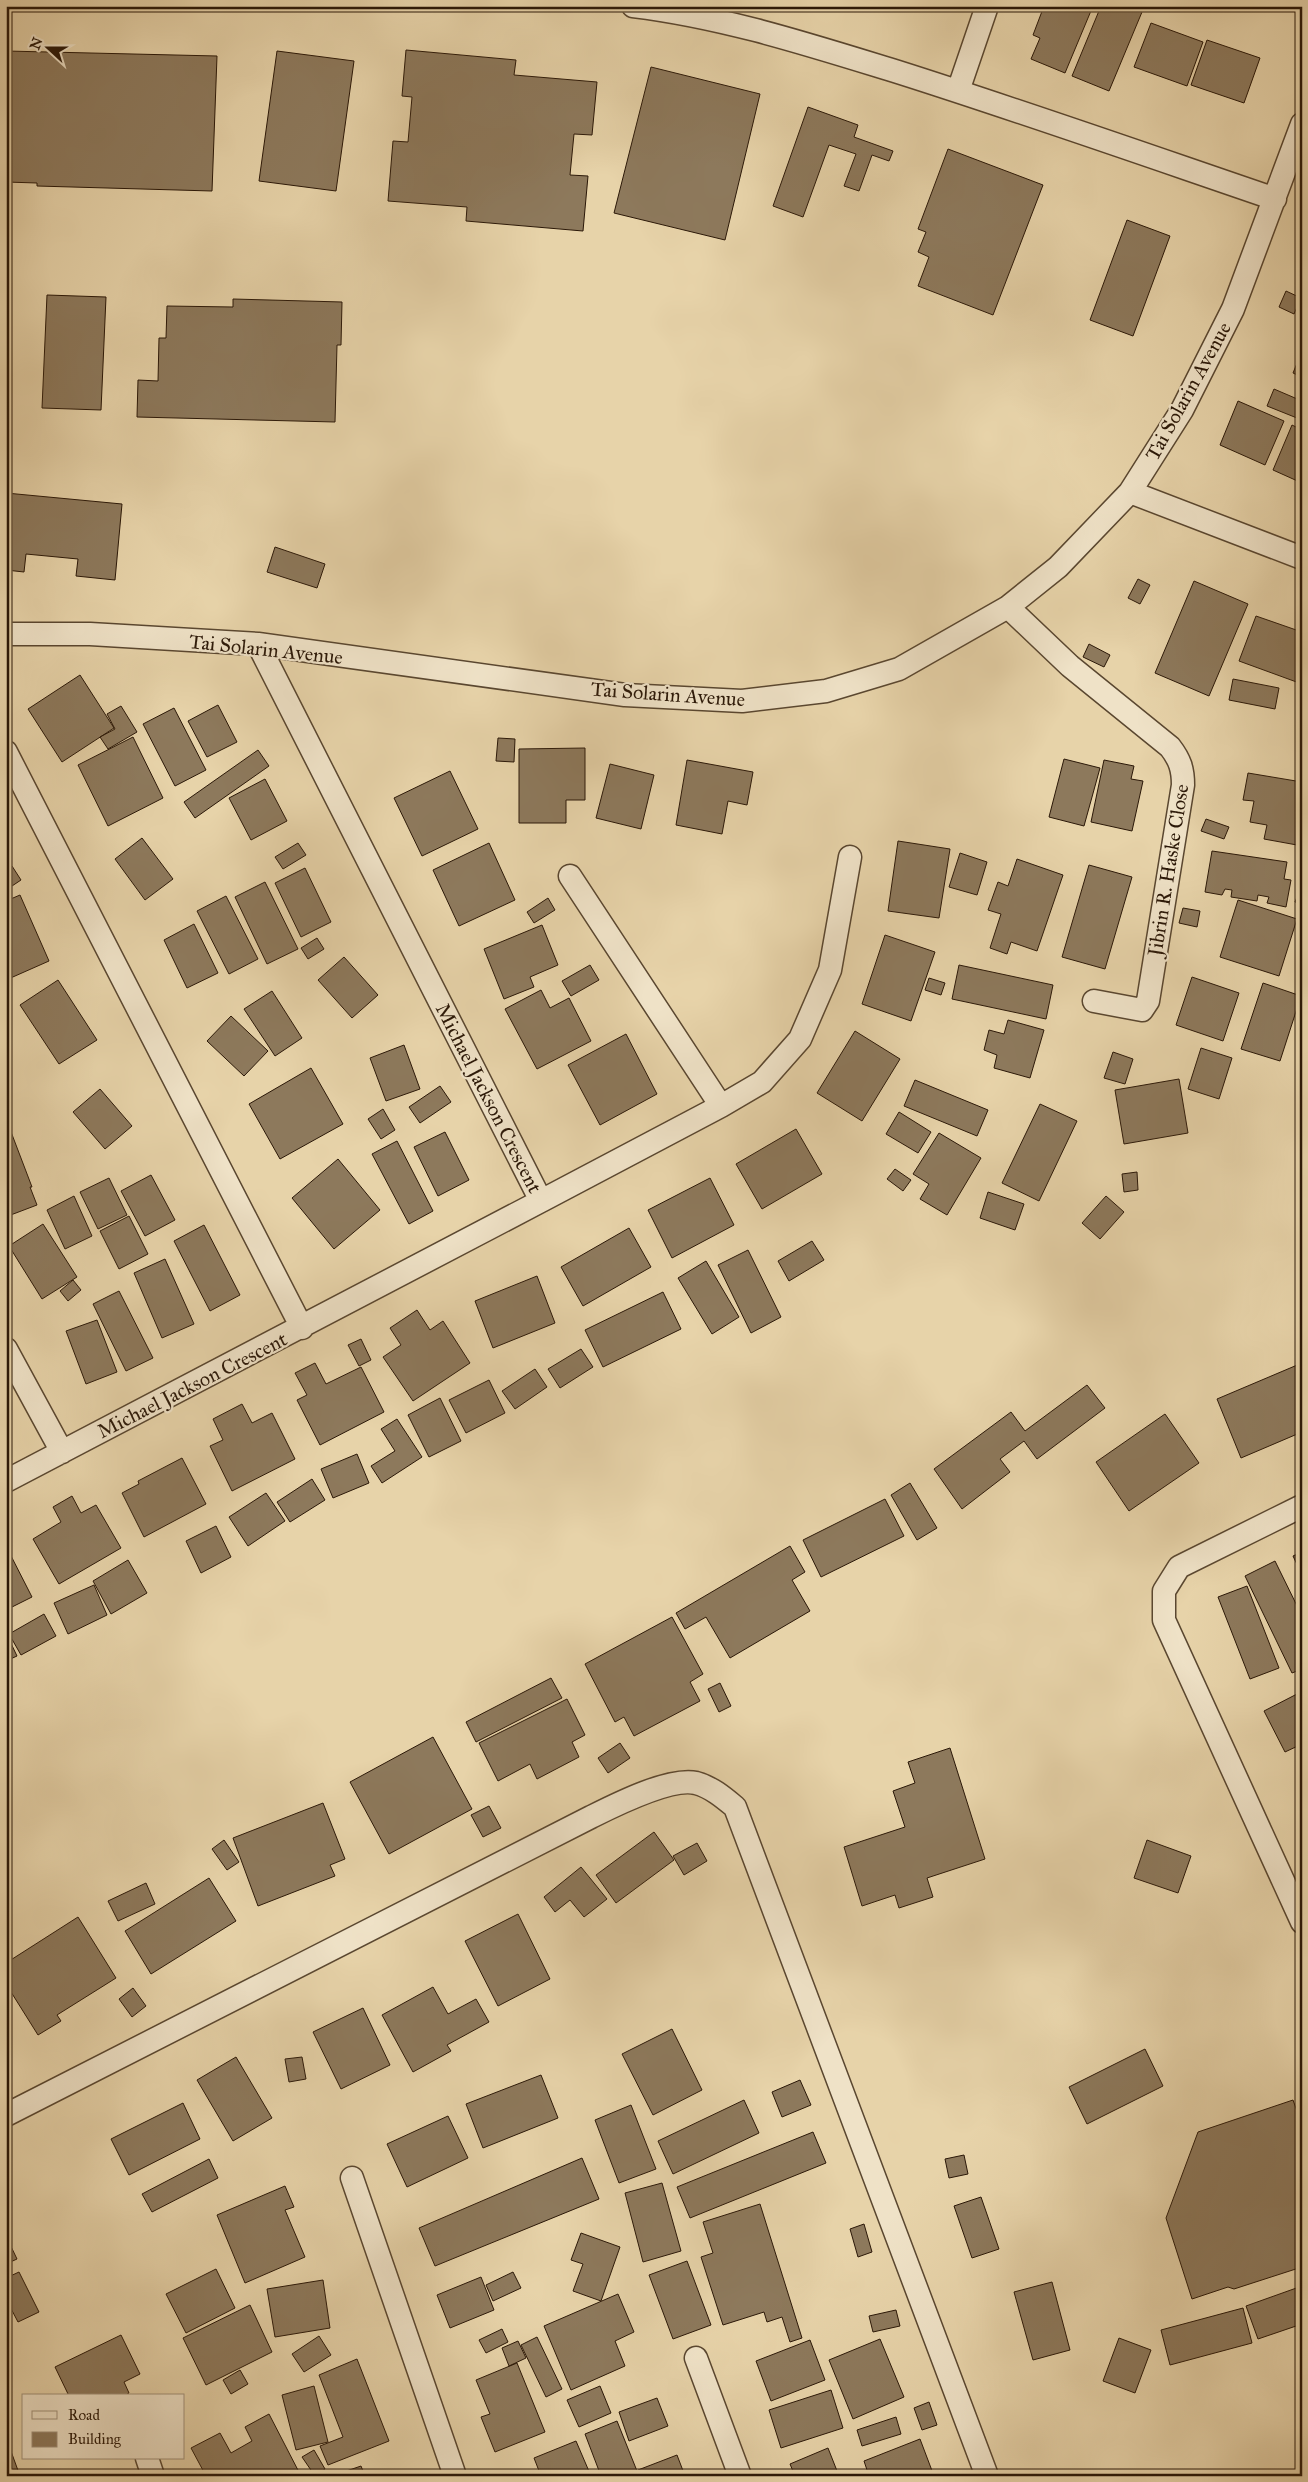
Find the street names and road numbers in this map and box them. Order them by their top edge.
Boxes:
street label: Tai Solarin Avenue [1140,318,1236,464]
street label: Tai Solarin Avenue [188,629,344,669]
street label: Tai Solarin Avenue [590,677,746,711]
street label: Jibrin R. Haske Close [1142,782,1194,960]
street label: Michael Jackson Crescent [430,999,547,1197]
street label: Michael Jackson Crescent [93,1327,291,1444]

